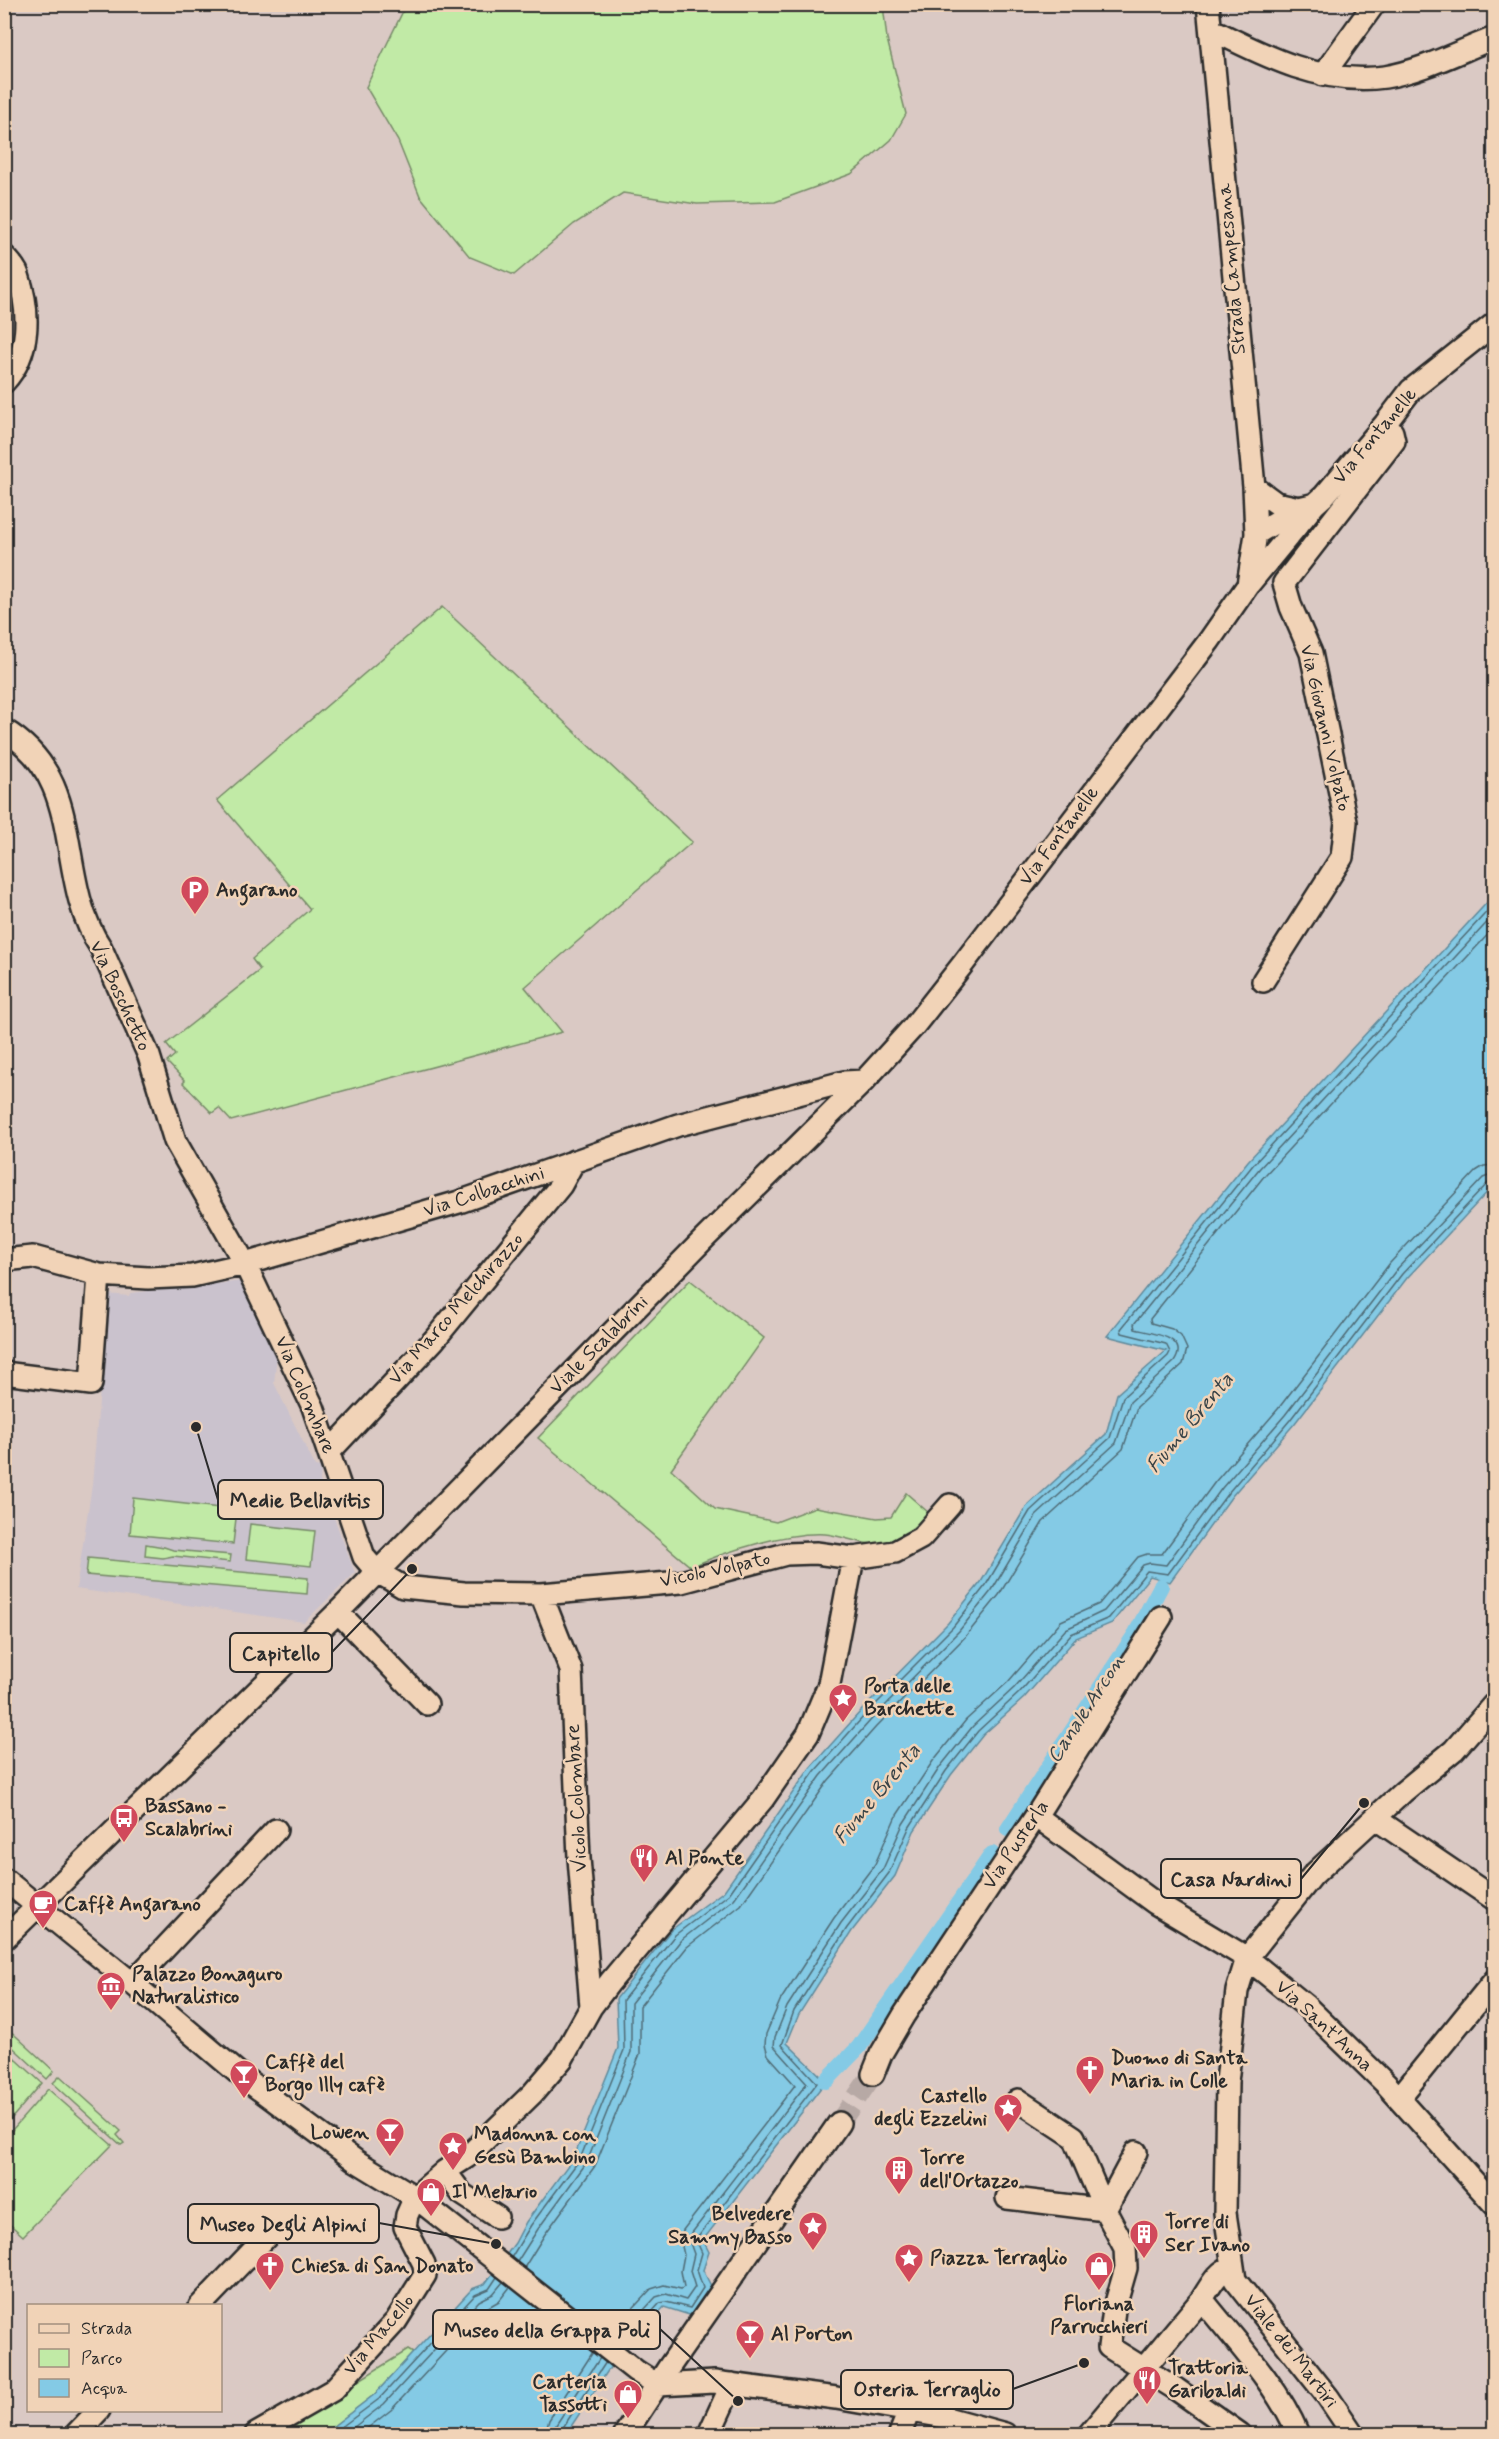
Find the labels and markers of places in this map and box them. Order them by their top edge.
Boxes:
parking icon: Angarano [179,874,211,916]
place label: Angarano [216,877,298,906]
callout: Medie Bellavitis [218,1480,383,1519]
callout: Capitello [230,1633,332,1672]
place label: Porta delle Barchette [864,1673,954,1723]
place icon: Porta delle Barchette [827,1682,859,1724]
place label: Bassano - Scalabrini [145,1793,233,1843]
bus stop icon: Bassano - Scalabrini [108,1802,140,1844]
restaurant icon: Al Ponte [628,1842,660,1884]
place label: Al Ponte [665,1845,744,1872]
callout: Casa Nardini [1161,1859,1301,1898]
cafe icon: Caffè Angarano [27,1888,59,1930]
place label: Caffè Angarano [64,1891,201,1920]
place label: Palazzo Bonaguro Naturalistico [132,1961,282,2011]
museum icon: Palazzo Bonaguro Naturalistico [95,1970,127,2012]
place label: Duomo di Santa Maria in Colle [1111,2045,1248,2095]
place label: Caffè del Borgo Illy cafè [265,2049,385,2101]
church icon: Duomo di Santa Maria in Colle [1074,2054,1106,2096]
bar icon: Caffè del Borgo Illy cafè [228,2058,260,2100]
place label: Castello degli Ezzelini [874,2083,987,2135]
place icon: Castello degli Ezzelini [992,2092,1024,2134]
bar icon: Lowen [374,2116,406,2158]
place label: Lowen [310,2119,369,2146]
place label: Madonna con Gesù Bambino [474,2121,596,2171]
place icon: Madonna con Gesù Bambino [437,2130,469,2172]
place label: Torre dell'Ortazzo [920,2145,1019,2195]
building icon: Torre dell'Ortazzo [883,2154,915,2196]
shop icon: Il Melario [415,2176,447,2218]
place label: Il Melario [452,2179,537,2206]
place label: Belvedere Sammy Basso [668,2201,792,2251]
callout: Museo Degli Alpini [188,2204,379,2243]
place label: Torre di Ser Ivano [1165,2209,1250,2259]
place icon: Belvedere Sammy Basso [797,2210,829,2252]
building icon: Torre di Ser Ivano [1128,2218,1160,2260]
place icon: Piazza Terraglio [893,2242,925,2284]
place label: Piazza Terraglio [930,2245,1068,2272]
church icon: Chiesa di San Donato [254,2250,286,2292]
shop icon: Floriana Parrucchieri [1083,2250,1115,2292]
place label: Chiesa di San Donato [291,2253,473,2280]
place label: Floriana Parrucchieri [1050,2291,1148,2341]
callout: Museo della Grappa Poli [433,2310,660,2349]
bar icon: Al Porton [734,2318,766,2360]
place label: Al Porton [771,2321,853,2348]
place label: Trattoria Garibaldi [1168,2355,1249,2405]
restaurant icon: Trattoria Garibaldi [1131,2364,1163,2406]
place label: Carteria Tassotti [532,2369,607,2419]
callout: Osteria Terraglio [841,2370,1013,2409]
shop icon: Carteria Tassotti [612,2378,644,2420]

